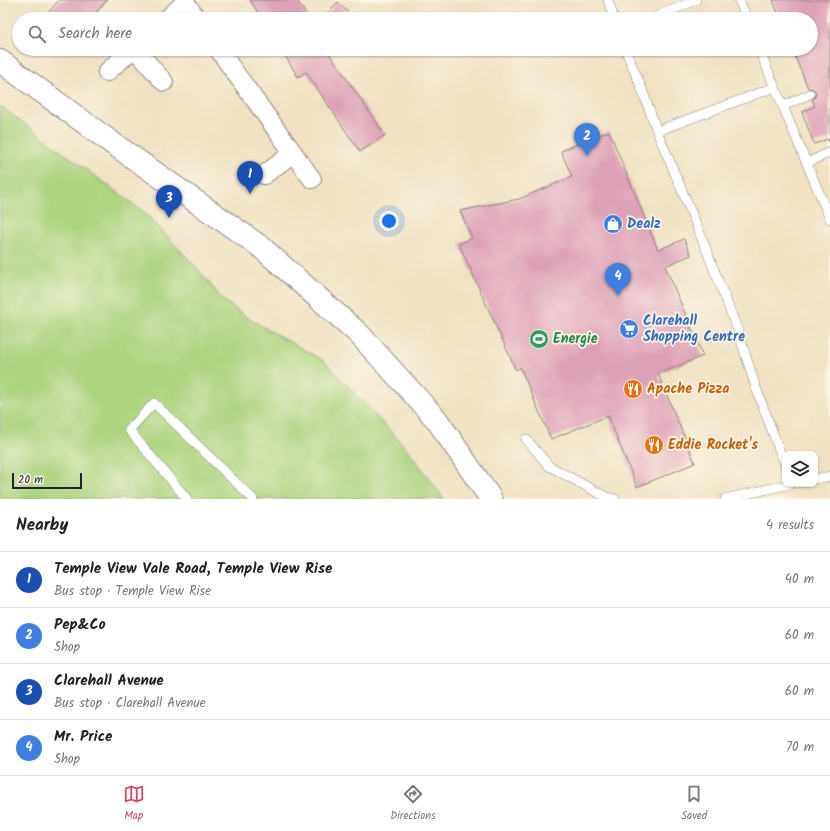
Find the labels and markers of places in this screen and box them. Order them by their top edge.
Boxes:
pin: 2 [574,123,600,156]
pin: 1 [237,161,263,194]
pin: 3 [156,185,182,218]
shop icon: Dealz [602,213,624,235]
place label: Dealz [627,213,661,235]
pin: 4 [605,263,631,296]
place label: Clarehall Shopping Centre [643,310,745,348]
supermarket icon: Clarehall Shopping Centre [618,318,640,340]
sports icon: Energie [528,328,550,350]
place label: Energie [553,328,598,350]
restaurant icon: Apache Pizza [622,378,644,400]
place label: Apache Pizza [647,378,729,400]
restaurant icon: Eddie Rocket's [643,434,665,456]
place label: Eddie Rocket's [668,434,758,456]

